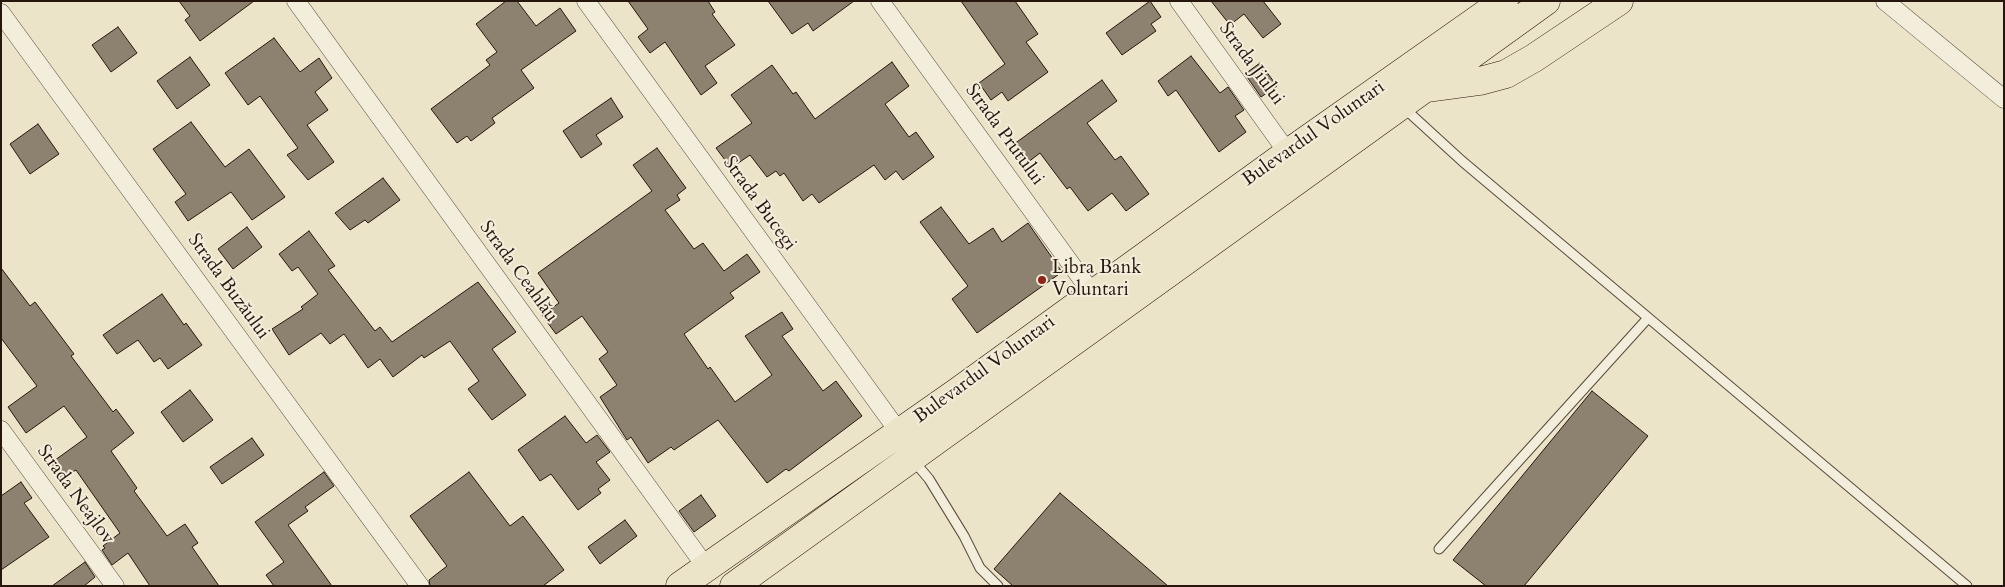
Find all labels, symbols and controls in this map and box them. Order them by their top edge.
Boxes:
street label: Strada Jiului [1213,18,1289,110]
street label: Bulevardul Voluntari [1238,76,1390,192]
street label: Strada Prutului [960,80,1048,190]
street label: Strada Bucegi [717,153,801,255]
street label: Strada Ceahlău [474,217,562,327]
street label: Strada Buzăului [182,230,274,344]
place label: Libra Bank Voluntari [1052,258,1141,302]
marker: Libra Bank Voluntari [1036,274,1048,286]
street label: Bulevardul Voluntari [910,311,1060,429]
street label: Strada Neajlov [31,441,119,549]

